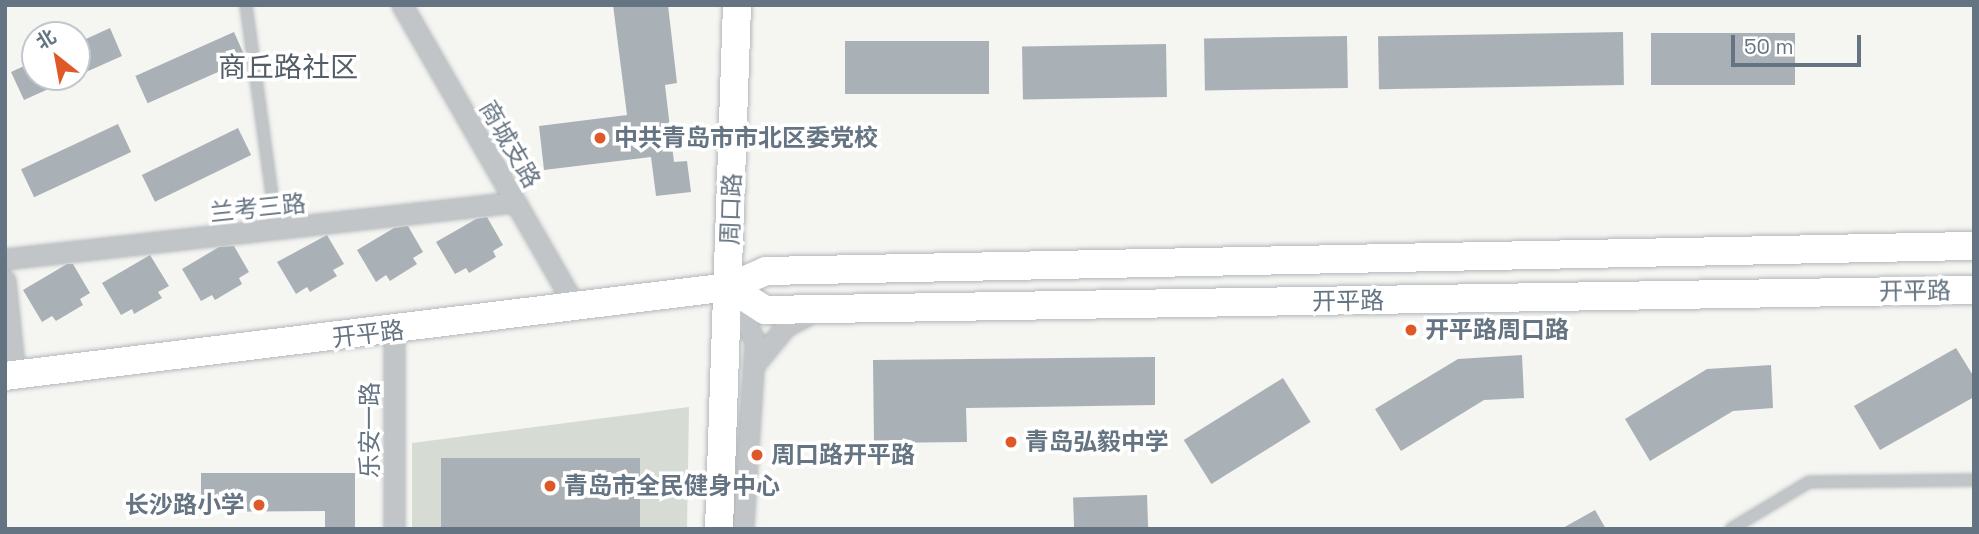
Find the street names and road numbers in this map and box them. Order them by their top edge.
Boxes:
street label: 商城支路 [474,95,546,193]
street label: 周口路 [715,173,747,245]
street label: 兰考三路 [209,189,307,227]
street label: 开平路 [1879,276,1951,306]
street label: 开平路 [1312,286,1384,316]
street label: 开平路 [331,315,405,353]
street label: 乐安一路 [356,382,384,478]

